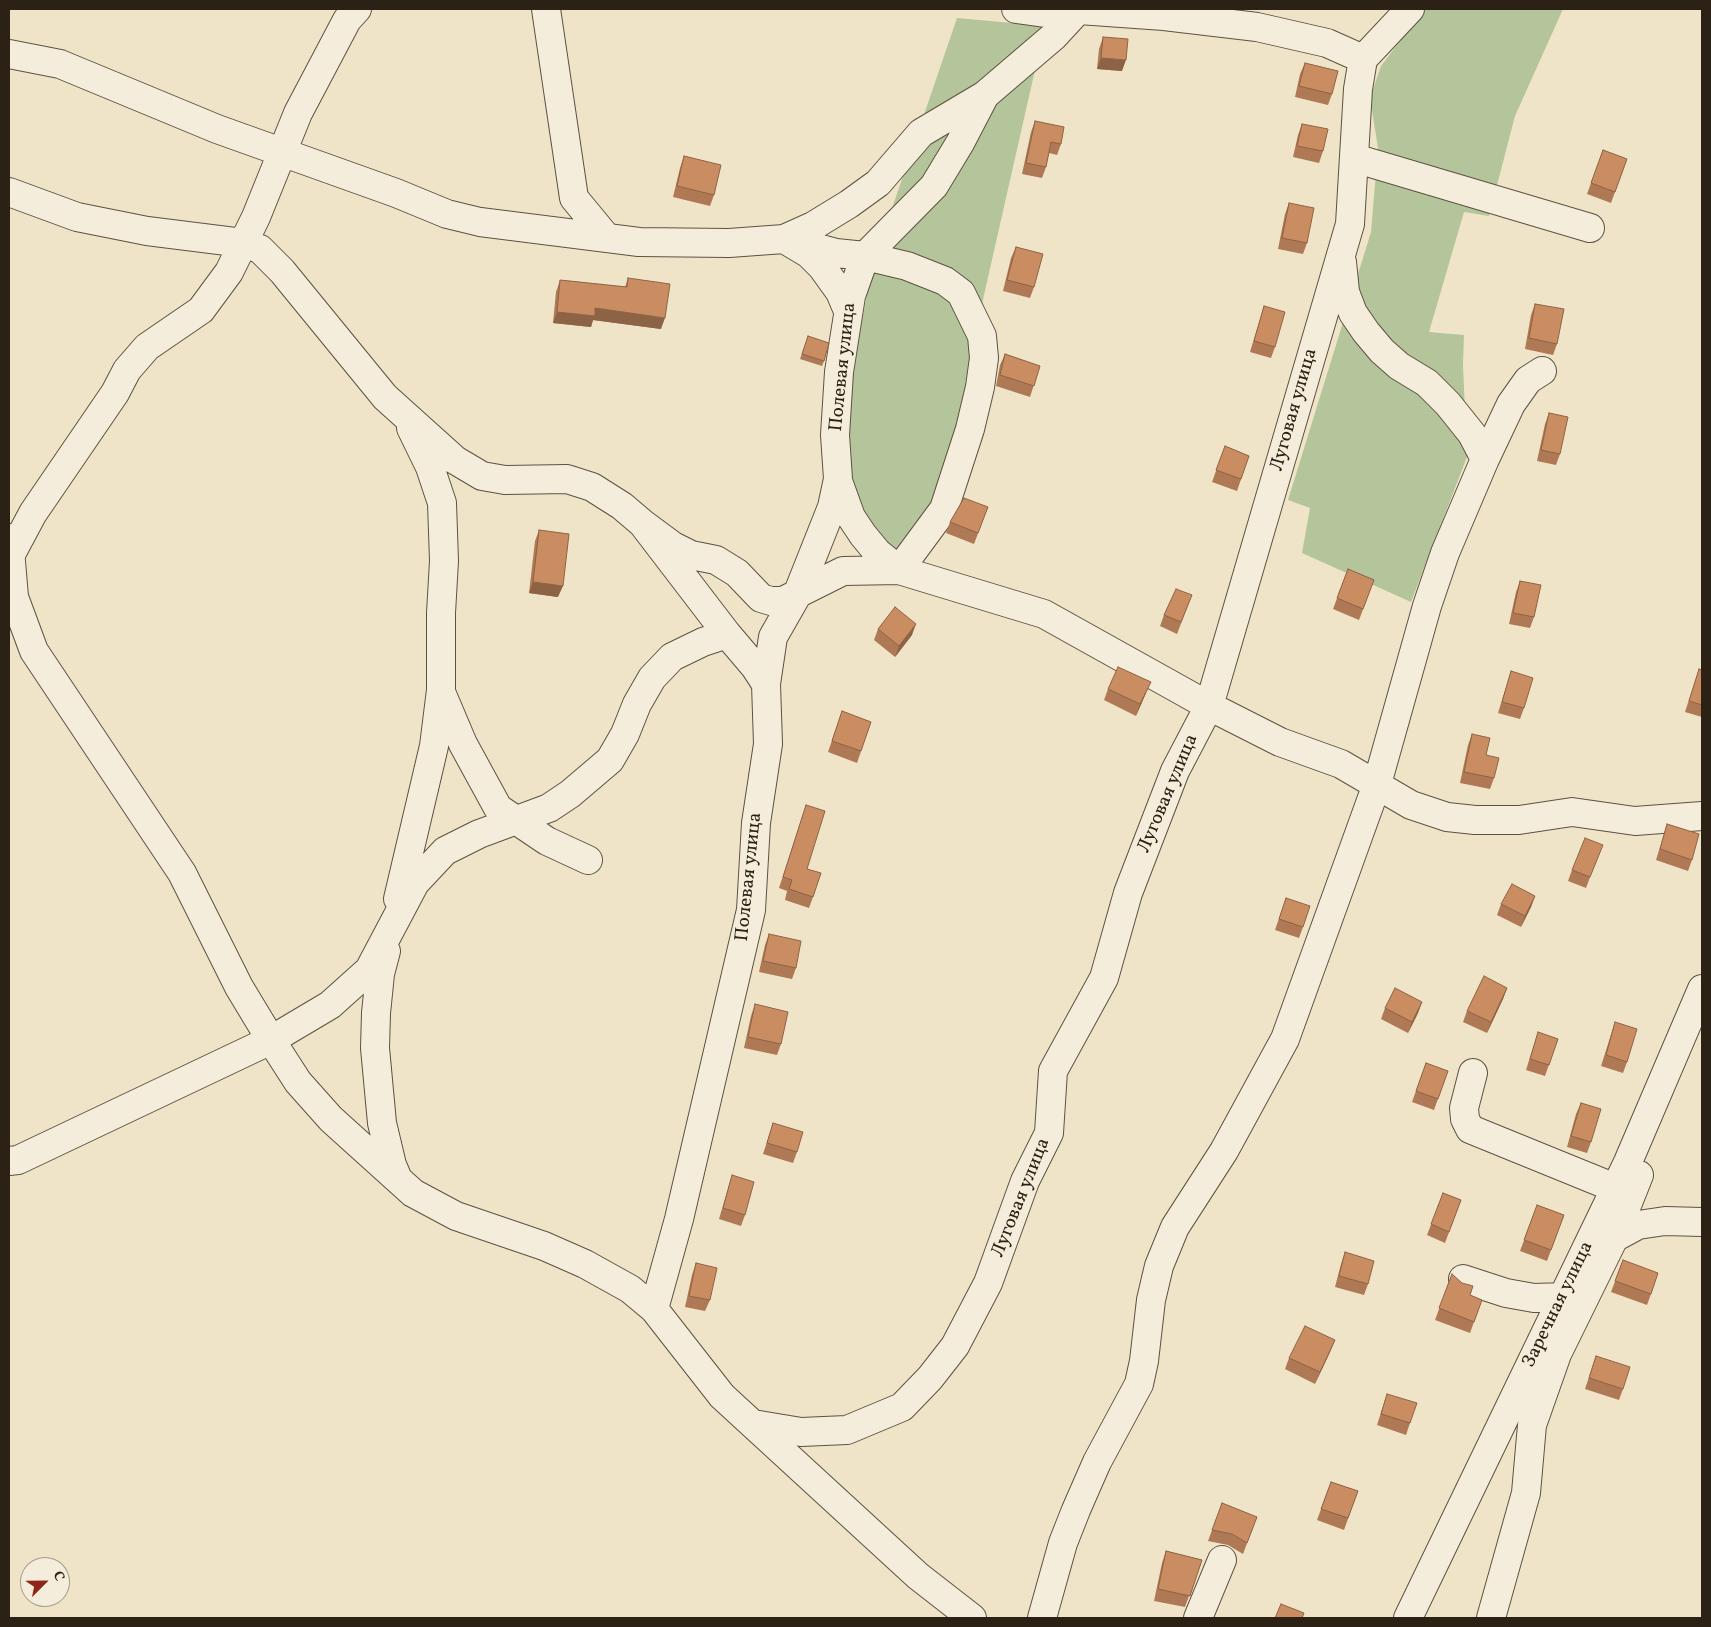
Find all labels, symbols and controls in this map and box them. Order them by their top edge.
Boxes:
street label: Полевая улица [826,302,862,432]
street label: Луговая улица [1267,346,1323,474]
street label: Луговая улица [1134,731,1204,857]
street label: Полевая улица [732,812,768,942]
street label: Луговая улица [988,1135,1056,1261]
street label: Заречная улица [1519,1238,1599,1372]
north arrow [20,1557,70,1607]
text: С [48,1568,69,1584]

